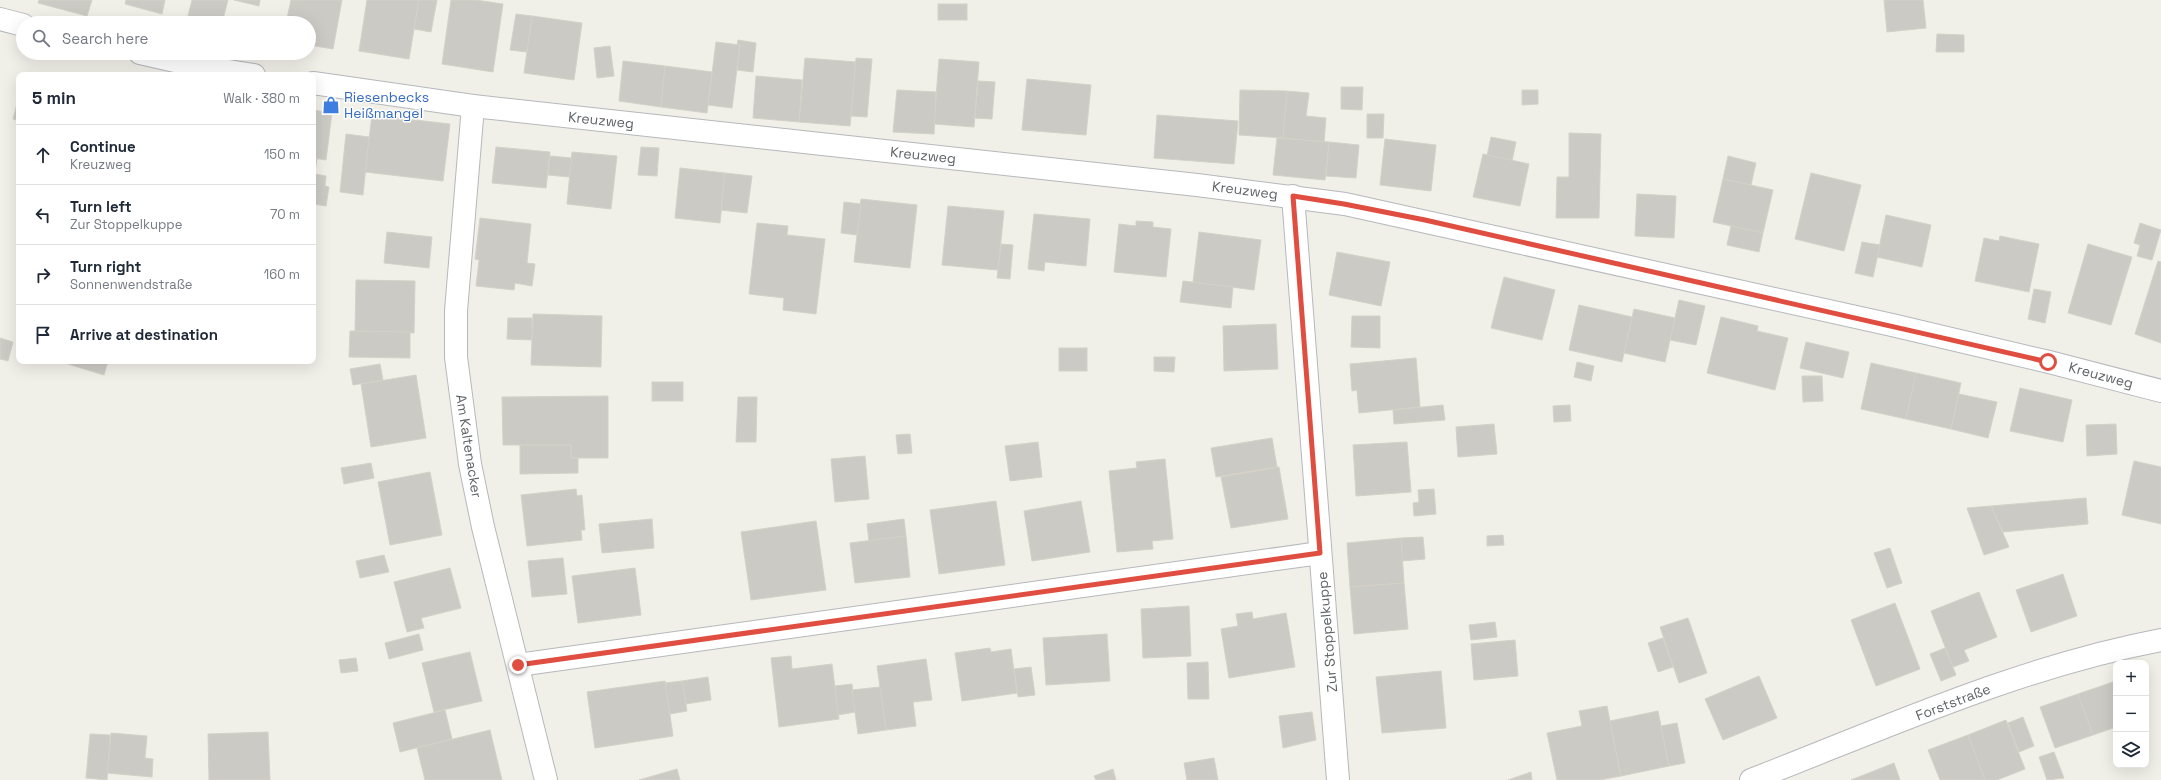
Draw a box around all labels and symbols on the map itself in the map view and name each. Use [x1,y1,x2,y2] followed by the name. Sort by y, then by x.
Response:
[344,88,429,122] place label: Riesenbecks Heißmangel
[321,95,341,115] shop icon: Riesenbecks Heißmangel
[567,108,635,132] street label: Kreuzweg
[889,143,957,167] street label: Kreuzweg
[1211,177,1279,203] street label: Kreuzweg
[2039,353,2057,371] route start
[2067,358,2135,392] street label: Kreuzweg
[452,393,486,499] street label: Am Kaltenacker
[1313,571,1341,693] street label: Zur Stoppelkuppe
[509,656,527,674] route end
[1913,679,1993,725] street label: Forststraße

